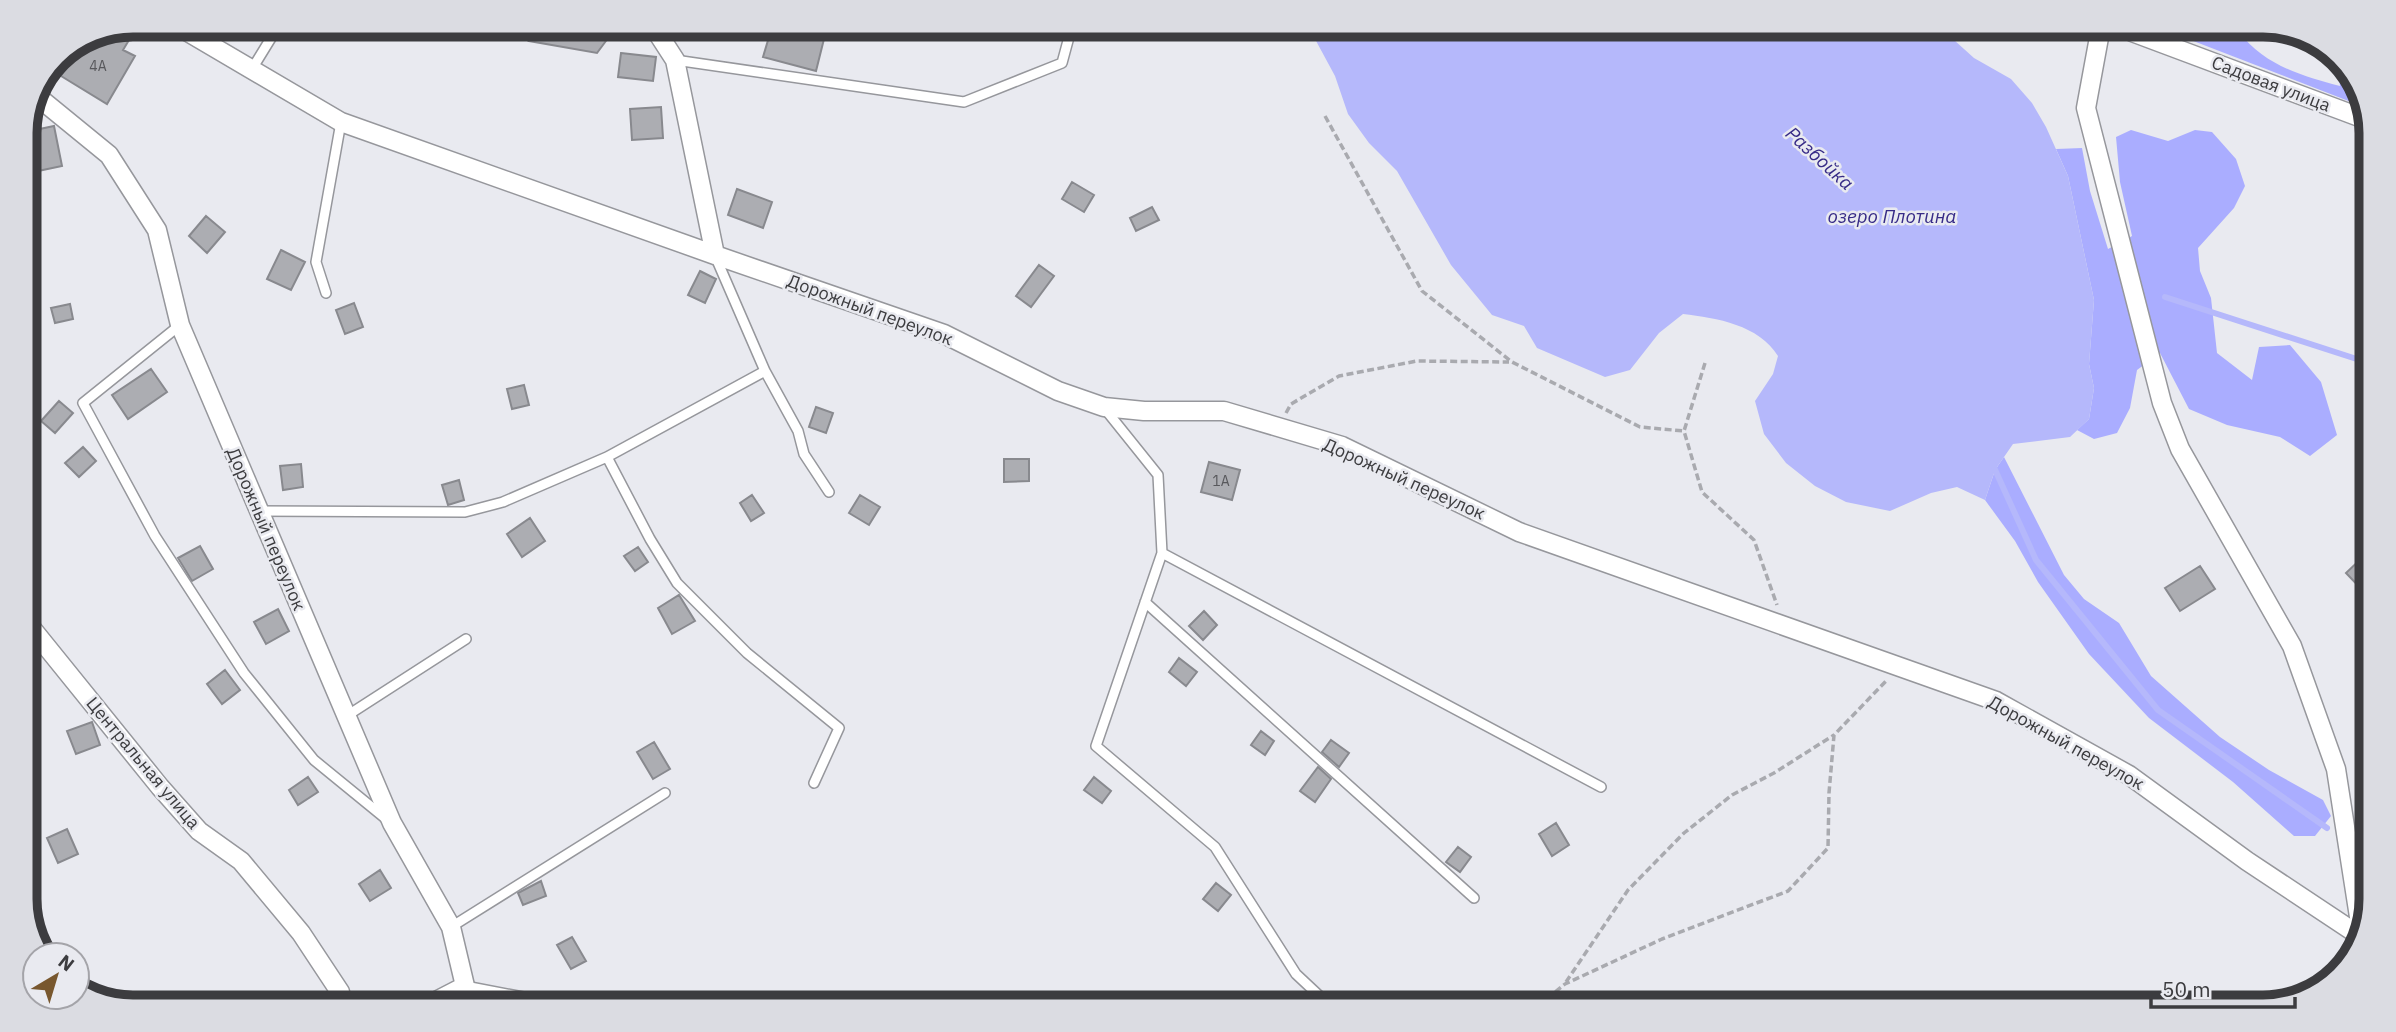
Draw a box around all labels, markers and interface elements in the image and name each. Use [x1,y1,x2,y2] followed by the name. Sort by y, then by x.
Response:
[2209,50,2334,117] street label: Садовая улица
[89,57,107,75] house number: 4А
[1781,121,1859,195] water label: Разбойка
[1828,204,1956,228] water label: озеро Плотина
[784,269,956,350] street label: Дорожный переулок
[1320,432,1489,525] street label: Дорожный переулок
[222,444,311,614] street label: Дорожный переулок
[1212,472,1230,490] house number: 1А
[1984,690,2148,795] street label: Дорожный переулок
[81,692,206,834] street label: Центральная улица
[21,941,91,1011] north arrow
[54,949,79,976] text: N
[2151,965,2294,1009] scale bar
[2162,975,2211,1003] text: 50 m

